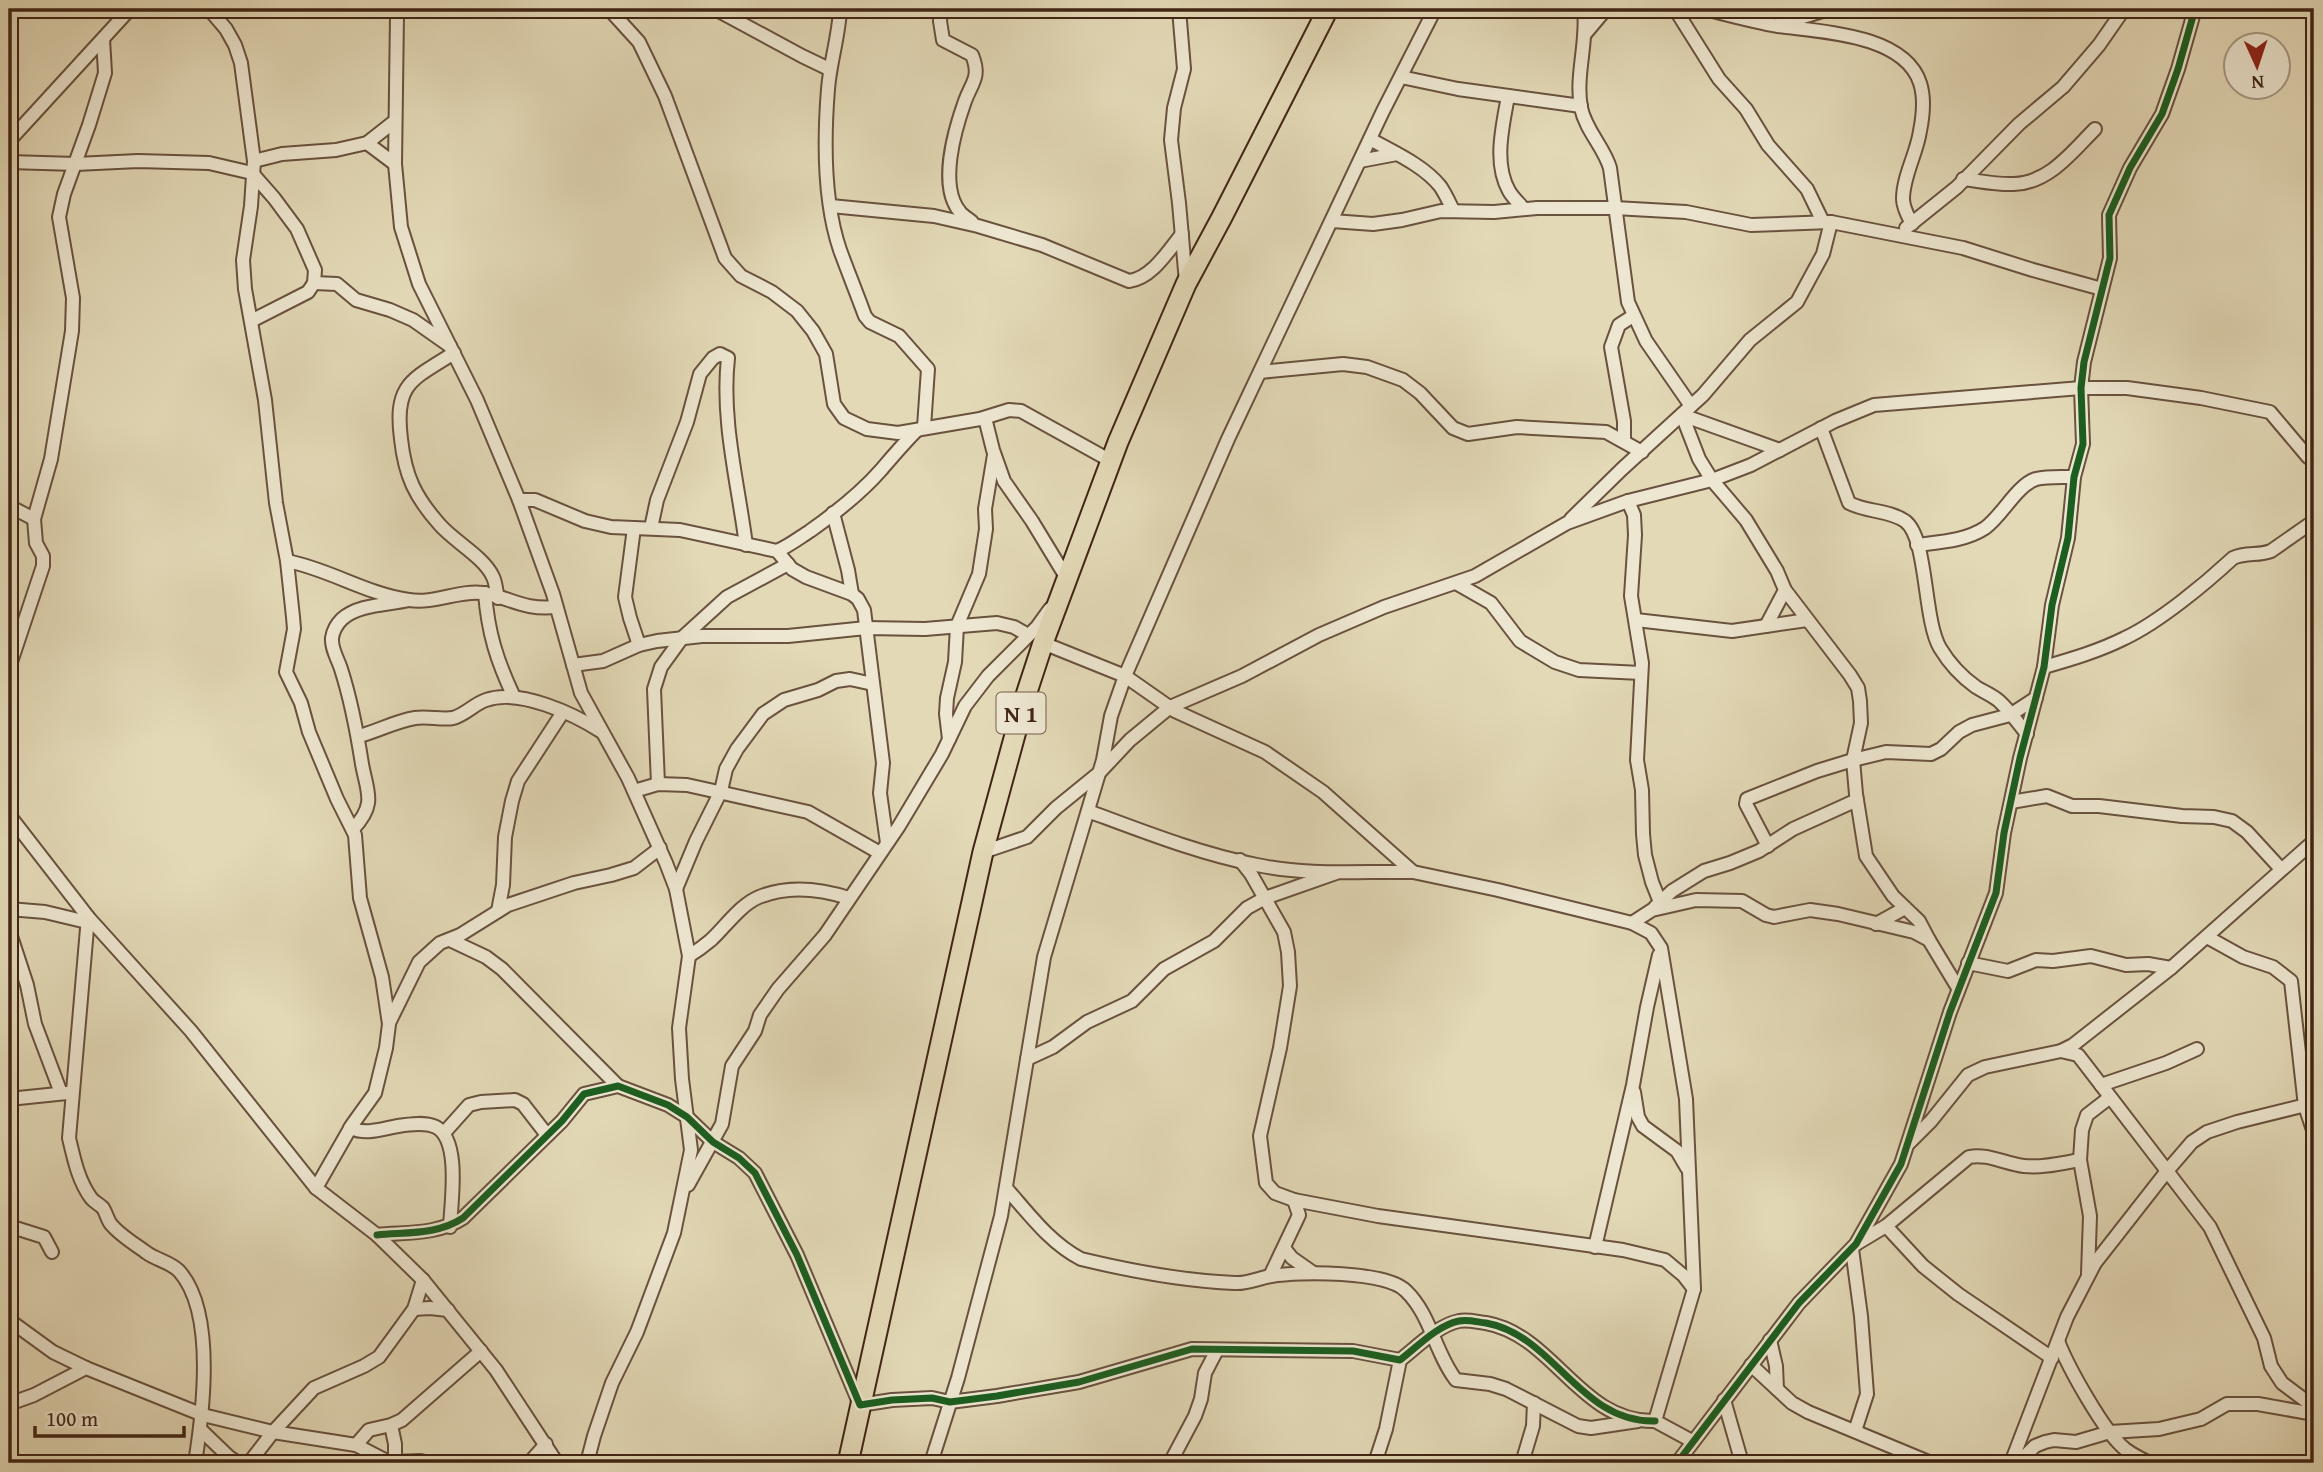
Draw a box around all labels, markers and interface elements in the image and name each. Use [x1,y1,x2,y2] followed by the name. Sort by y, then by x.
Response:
[2222,32,2292,102] north arrow
[2251,69,2265,97] text: N
[996,692,1046,734] road number: N 1
[35,1395,184,1439] scale bar
[46,1403,98,1434] text: 100 m

